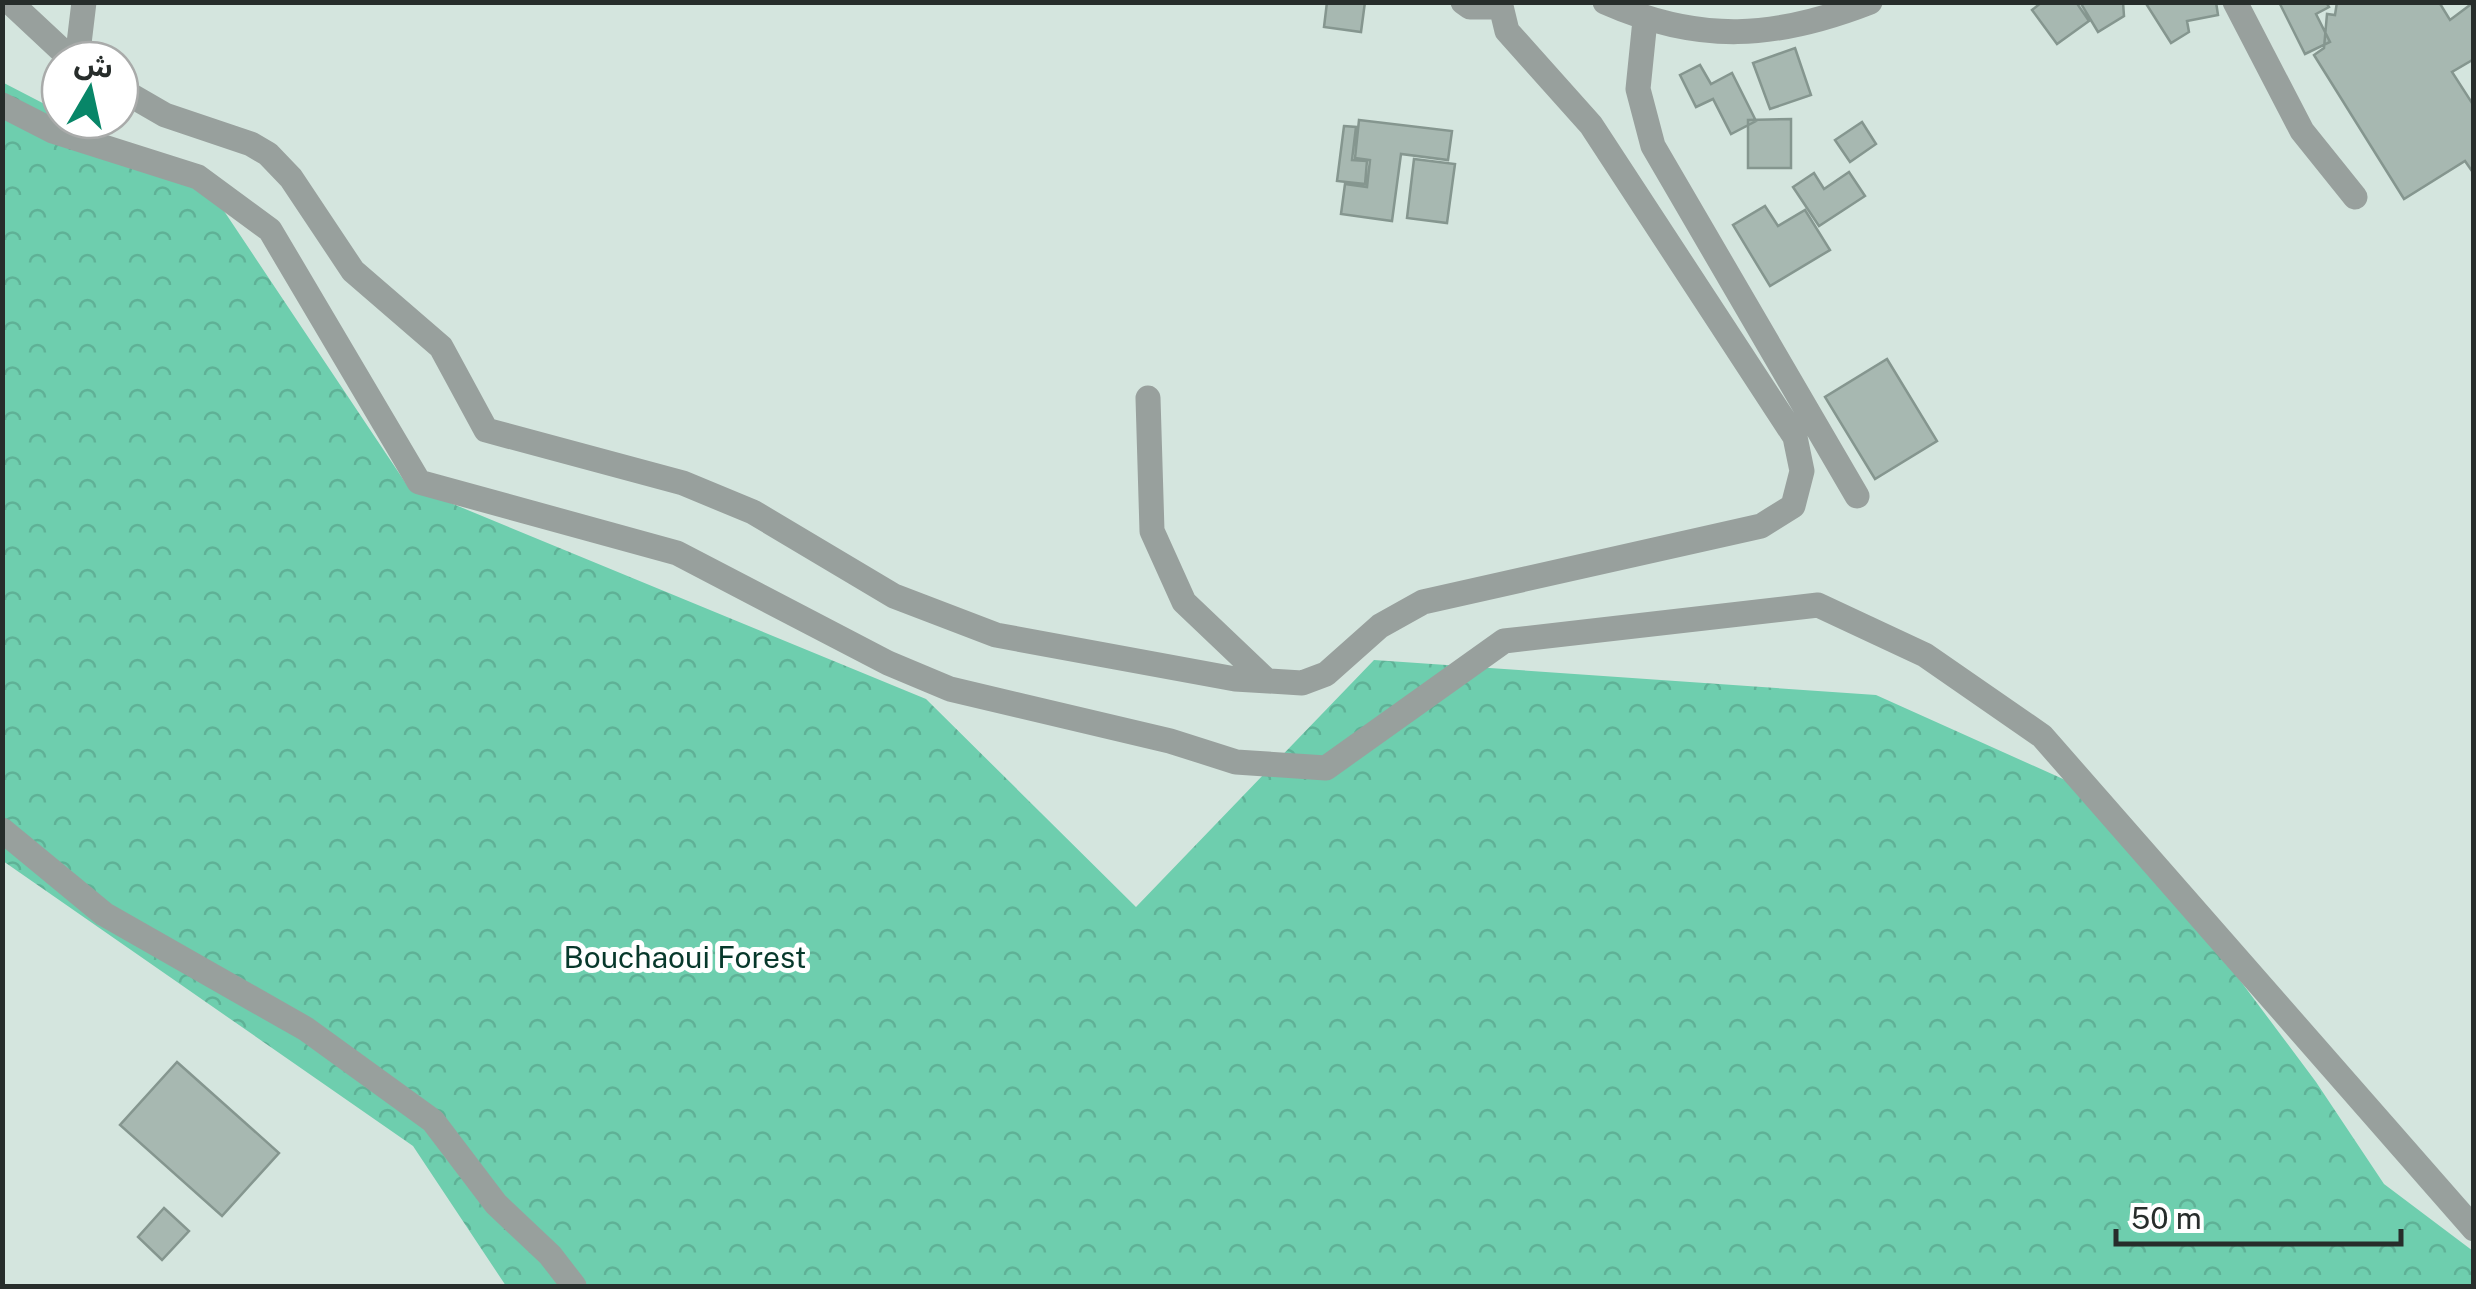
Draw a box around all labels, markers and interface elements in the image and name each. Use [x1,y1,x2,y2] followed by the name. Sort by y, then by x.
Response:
[40,40,140,140] north arrow
[72,46,116,84] text: ش
[564,939,806,975] park label: Bouchaoui Forest
[2116,1184,2401,1246] scale bar
[2131,1200,2202,1236] text: 50 m

